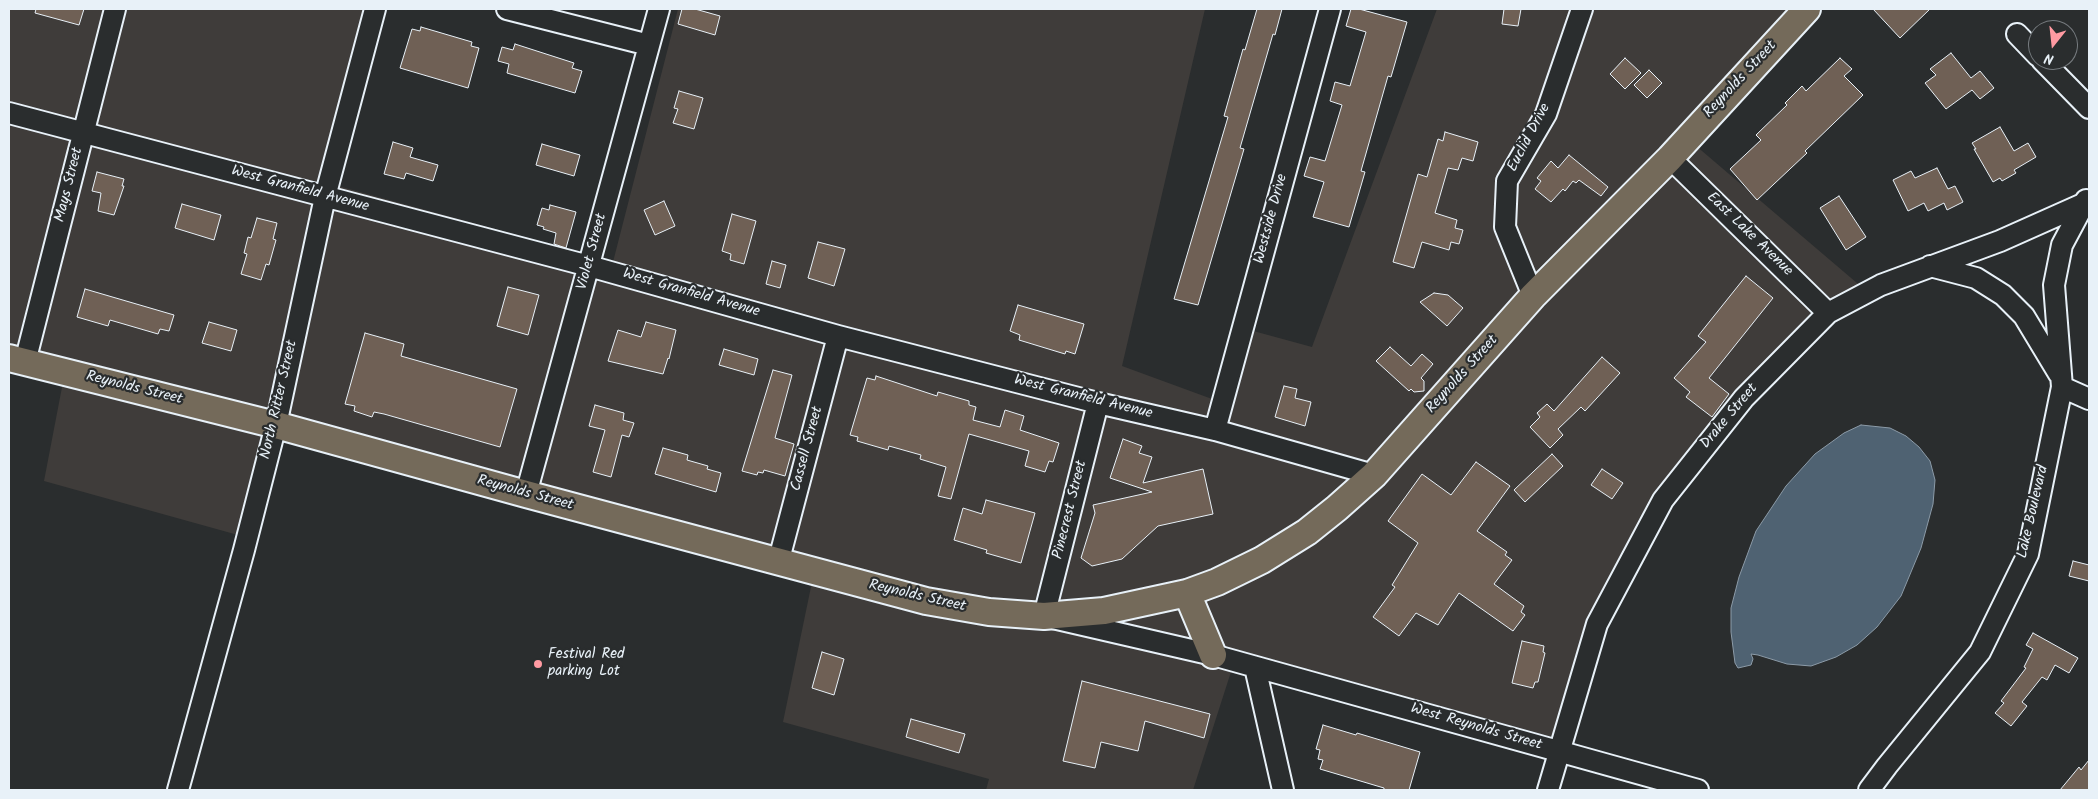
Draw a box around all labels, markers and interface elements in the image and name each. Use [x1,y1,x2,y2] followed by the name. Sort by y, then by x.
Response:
[2028,20,2078,70] north arrow
[1701,38,1781,122] street label: Reynolds Street
[2042,47,2056,70] text: N
[1505,101,1555,175] street label: Euclid Drive
[52,146,88,224] street label: Mays Street
[229,163,371,217] street label: West Granfield Avenue
[1251,172,1293,266] street label: Westside Drive
[1702,189,1796,281] street label: East Lake Avenue
[574,212,612,292] street label: Violet Street
[620,266,762,322] street label: West Granfield Avenue
[1423,332,1503,418] street label: Reynolds Street
[258,339,302,461] street label: North Ritter Street
[84,368,184,410] street label: Reynolds Street
[1012,372,1154,424] street label: West Granfield Avenue
[1698,381,1762,453] street label: Drake Street
[788,405,828,493] street label: Cassell Street
[1050,459,1092,561] street label: Pinecrest Street
[2015,464,2053,560] street label: Lake Boulevard
[475,473,575,515] street label: Reynolds Street
[867,577,967,617] street label: Reynolds Street
[548,646,624,681] place label: Festival Red parking Lot
[532,658,544,670] marker: Festival Red parking Lot
[1408,701,1544,755] street label: West Reynolds Street

